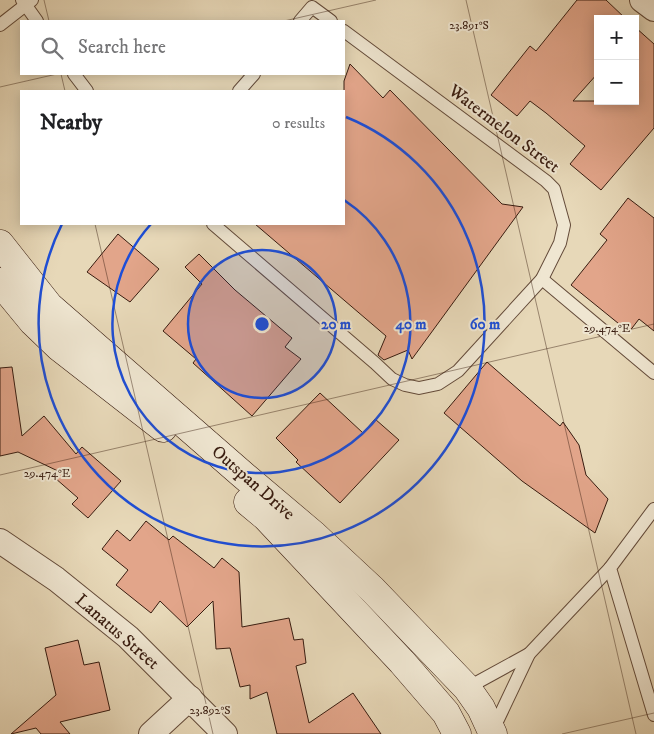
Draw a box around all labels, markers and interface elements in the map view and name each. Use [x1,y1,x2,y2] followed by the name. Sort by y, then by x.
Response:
[594,15,639,105] map controls
[594,15,639,60] button: +
[449,18,489,33] text: 23.891°S
[20,20,345,75] search box
[38,34,66,62] icon: search
[78,36,166,59] text: Search here
[594,60,639,105] button: −
[443,79,564,178] street label: Watermelon Street
[40,110,102,136] text: Nearby
[272,113,325,133] text: 0 results
[253,315,271,333] centre of rings
[321,315,352,334] text: 20 m
[394,315,427,334] text: 40 m
[470,315,501,334] text: 60 m
[584,321,631,336] text: 29.474°E
[207,441,299,525] street label: Outspan Drive
[24,466,71,481] text: 29.474°E
[70,589,164,675] street label: Lanatus Street
[189,703,231,718] text: 23.892°S

